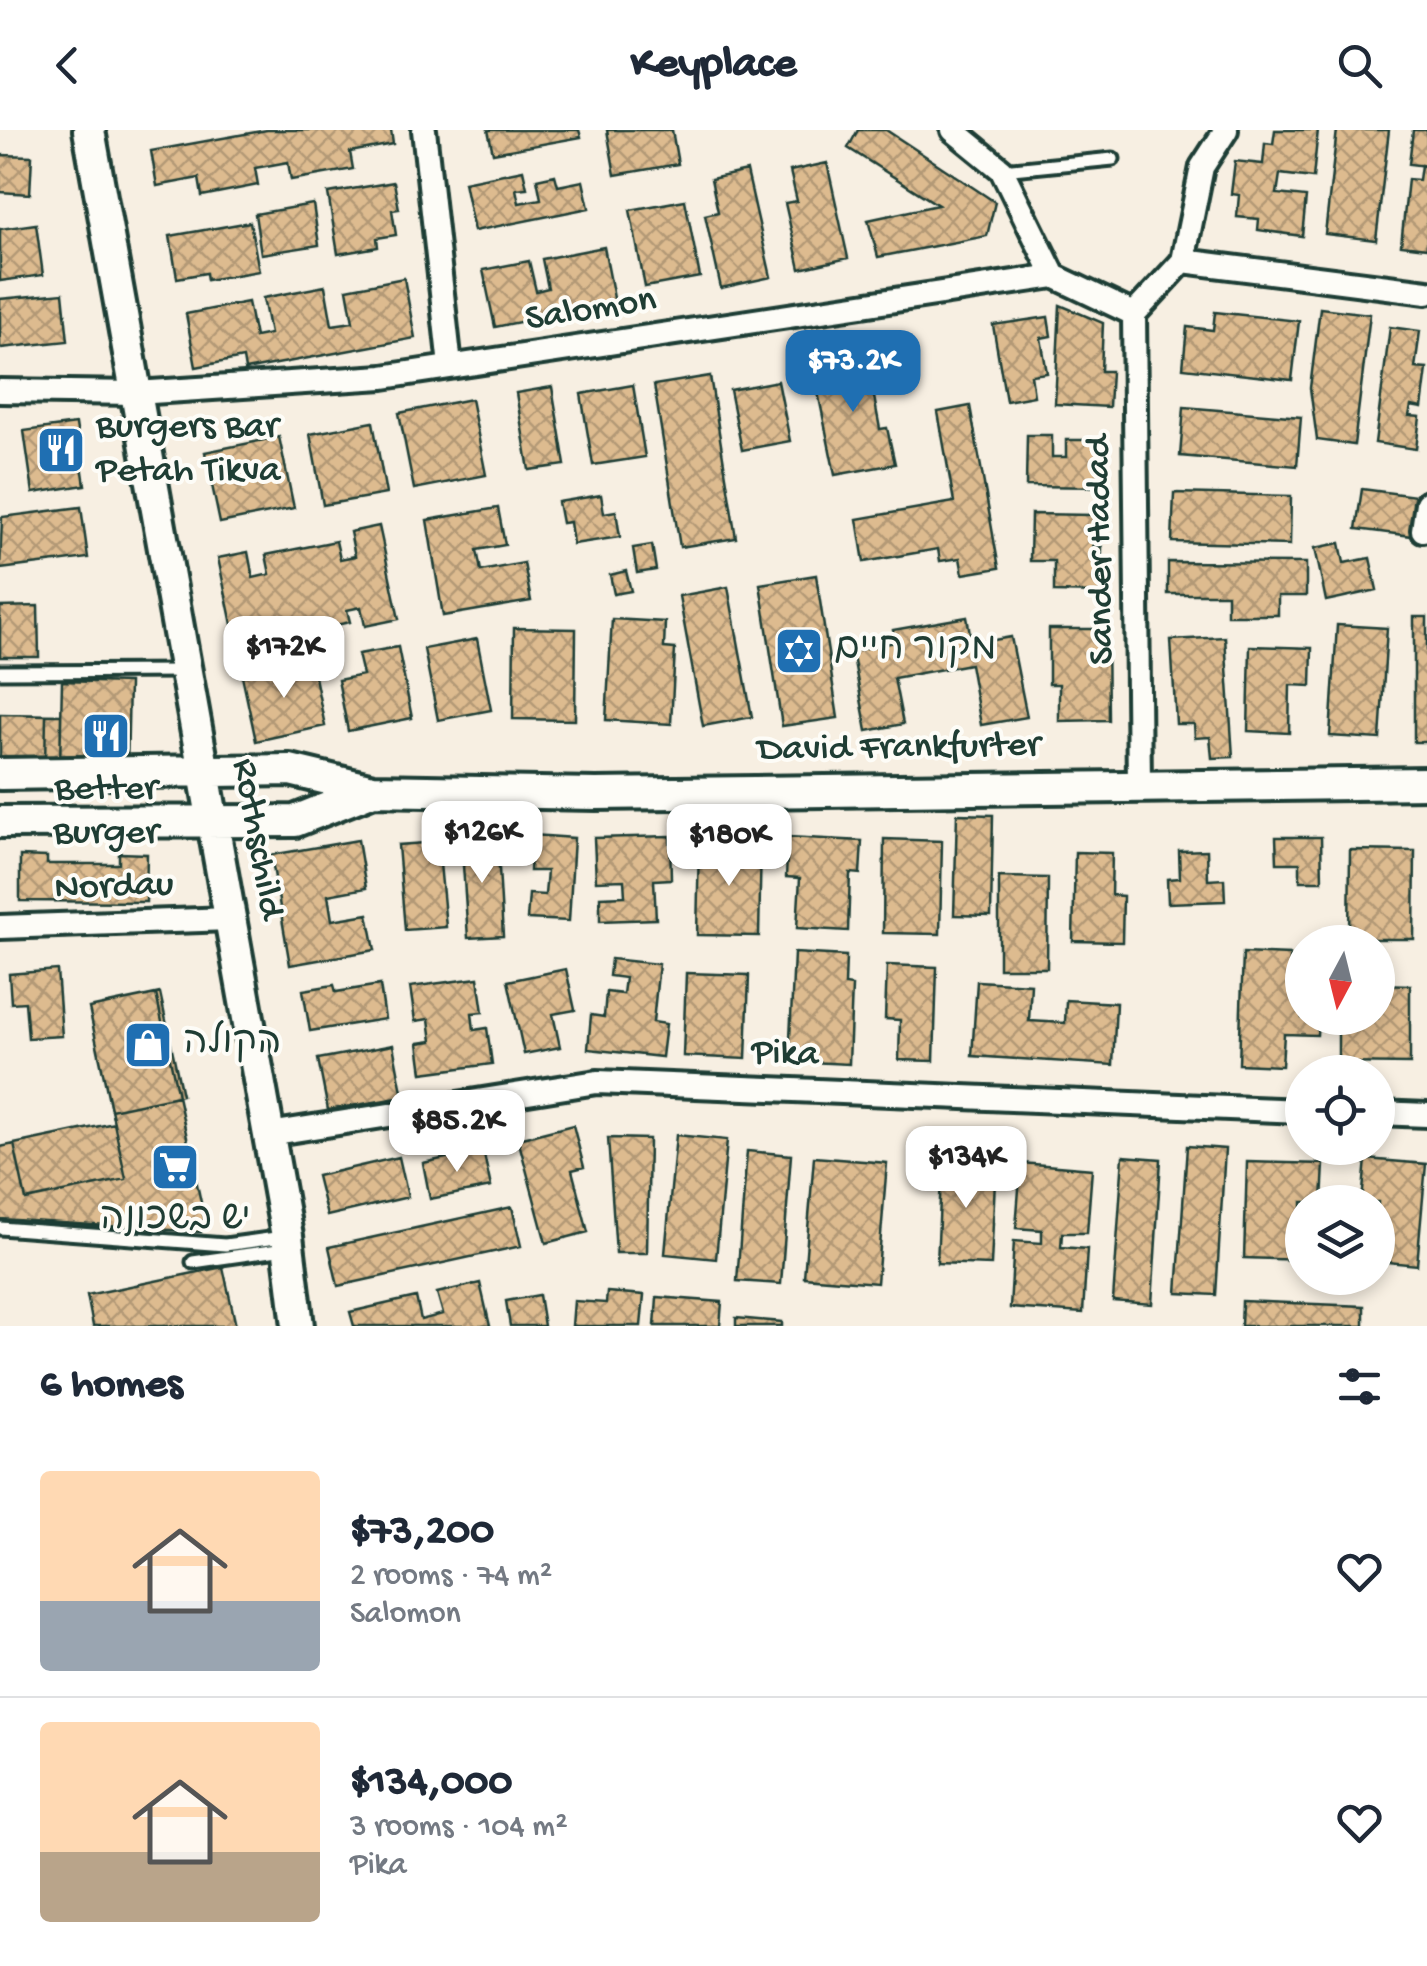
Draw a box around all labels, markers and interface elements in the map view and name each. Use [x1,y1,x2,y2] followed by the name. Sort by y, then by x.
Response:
[40,38,95,93] icon: back
[1332,38,1387,93] icon: search
[631,39,796,92] text: Keyplace
[523,279,659,343] street label: Salomon
[772,330,934,415] pin: $73.2K
[808,343,898,381] text: $73.2K
[95,406,282,494] place label: Burgers Bar Petah Tikva
[35,424,87,476] restaurant icon: Burgers Bar Petah Tikva
[1078,432,1126,665] street label: Sander Hadad
[214,616,354,701] pin: $172K
[773,625,825,677] synagogue icon: מקור חיים
[245,629,323,667] text: $172K
[834,629,997,673] place label: מקור חיים
[80,710,132,762] restaurant icon: Better Burger
[754,724,1044,774] street label: David Frankfurter
[220,756,292,925] street label: Rothschild
[52,768,162,856] place label: Better Burger
[412,801,552,886] pin: $126K
[659,804,799,889] pin: $180K
[444,814,520,852] text: $126K
[689,817,769,855] text: $180K
[54,864,174,912] street label: Nordau
[1285,925,1395,1035] north arrow
[1285,925,1395,1295] map controls
[122,1019,174,1071] shop icon: הקולה
[183,1020,282,1067] place label: הקולה
[750,1032,821,1078] street label: Pika
[1285,1055,1395,1165] button: locate
[376,1090,538,1175] pin: $85.2K
[411,1103,503,1141] text: $85.2K
[896,1126,1036,1211] pin: $134K
[928,1139,1004,1177] text: $134K
[149,1141,201,1193] supermarket icon: יש בשכונה
[1285,1185,1395,1295] button: layers
[100,1199,250,1243] place label: יש בשכונה
[1332,1359,1387,1414] icon: filters
[40,1362,183,1411] text: 6 homes
[350,1509,494,1558] text: $73,200
[120,1511,240,1631] icon: home
[1332,1544,1387,1599] icon: heart
[350,1558,552,1596] text: 2 rooms · 74 m²
[350,1596,461,1634] text: Salomon
[350,1760,512,1809] text: $134,000
[120,1762,240,1882] icon: home
[1332,1795,1387,1850] icon: heart
[350,1809,568,1847] text: 3 rooms · 104 m²
[350,1847,407,1885] text: Pika

